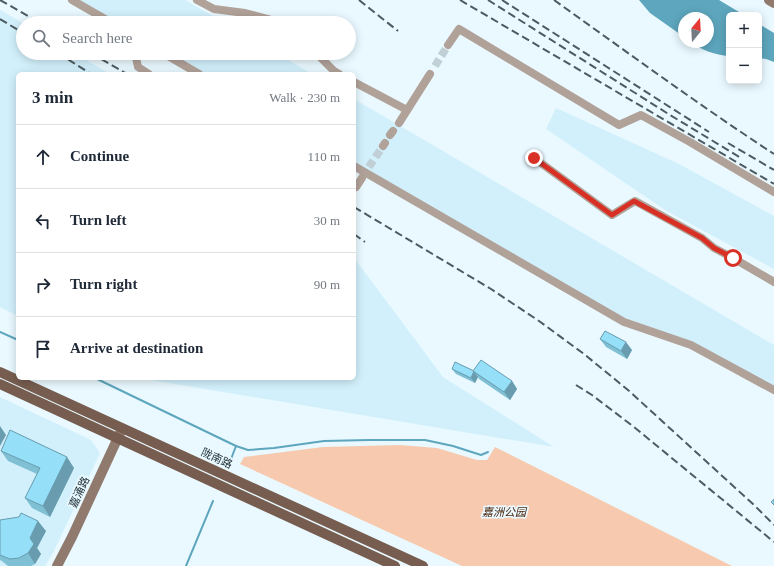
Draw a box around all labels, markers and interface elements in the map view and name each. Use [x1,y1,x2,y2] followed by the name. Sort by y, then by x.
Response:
[678,12,714,48] north arrow
[726,12,762,84] map controls
[726,12,762,48] button: +
[16,16,356,60] search box
[30,27,52,49] icon: search
[62,30,132,46] text: Search here
[726,48,762,84] button: −
[32,88,73,107] text: 3 min
[269,90,340,105] text: Walk · 230 m
[32,146,54,168] icon: ahead
[70,148,129,164] text: Continue
[308,149,340,164] text: 110 m
[525,149,543,167] route end
[32,210,54,232] icon: left
[70,212,127,228] text: Turn left
[314,213,340,228] text: 30 m
[724,249,742,267] route start
[32,274,54,296] icon: right
[70,276,137,292] text: Turn right
[314,277,340,292] text: 90 m
[32,338,54,360] icon: arrive
[70,340,203,356] text: Arrive at destination
[200,446,234,470] street label: 陇南路
[67,475,91,509] street label: 嘉涌路
[482,506,528,518] park label: 嘉洲公园

